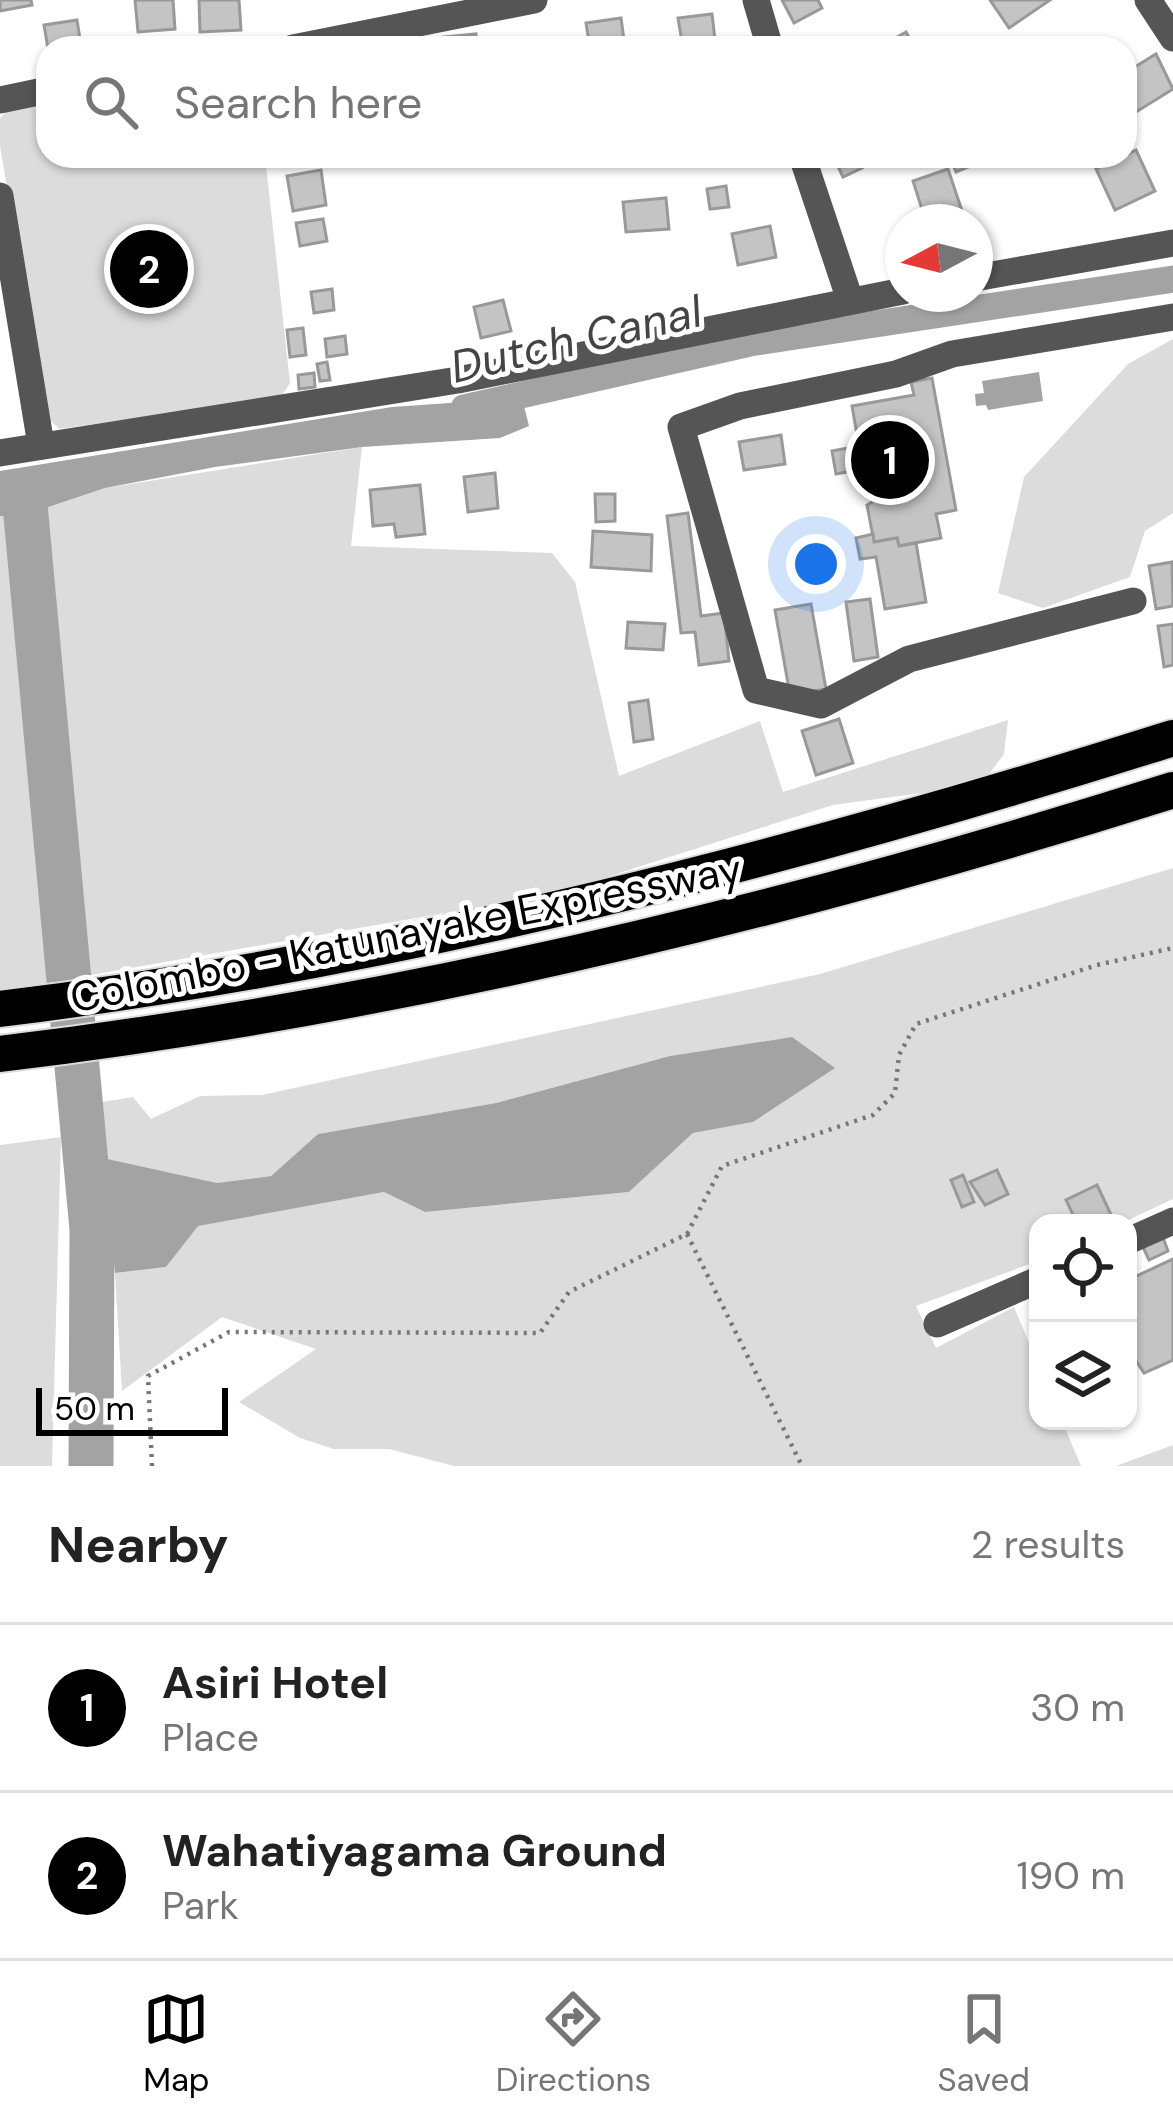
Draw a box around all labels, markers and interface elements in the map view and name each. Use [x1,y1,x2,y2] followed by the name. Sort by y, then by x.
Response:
[36,36,1137,168] search box
[78,69,144,135] icon: search
[174,73,422,132] text: Search here
[885,204,993,312] north arrow
[110,224,188,314] pin: 2
[445,281,708,397] water label: Dutch Canal
[851,415,929,505] pin: 1
[786,534,846,594] your location
[66,841,746,1025] street label: Colombo - Katunayake Expressway
[1029,1214,1137,1430] map controls
[1029,1214,1137,1322] button: locate
[1029,1322,1137,1430] button: layers
[36,1382,228,1435] scale bar
[54,1387,135,1430] text: 50 m
[48,1511,229,1578] text: Nearby
[971,1519,1125,1570] text: 2 results
[162,1653,388,1712] text: Asiri Hotel
[80,1682,94,1733] text: 1
[1030,1682,1125,1733] text: 30 m
[162,1712,259,1763] text: Place
[162,1821,667,1880] text: Wahatiyagama Ground
[76,1850,98,1901] text: 2
[1017,1850,1125,1901] text: 190 m
[162,1880,239,1931] text: Park
[143,1986,210,2101] tab: Map
[496,1986,651,2101] tab: Directions
[937,1986,1030,2101] tab: Saved

